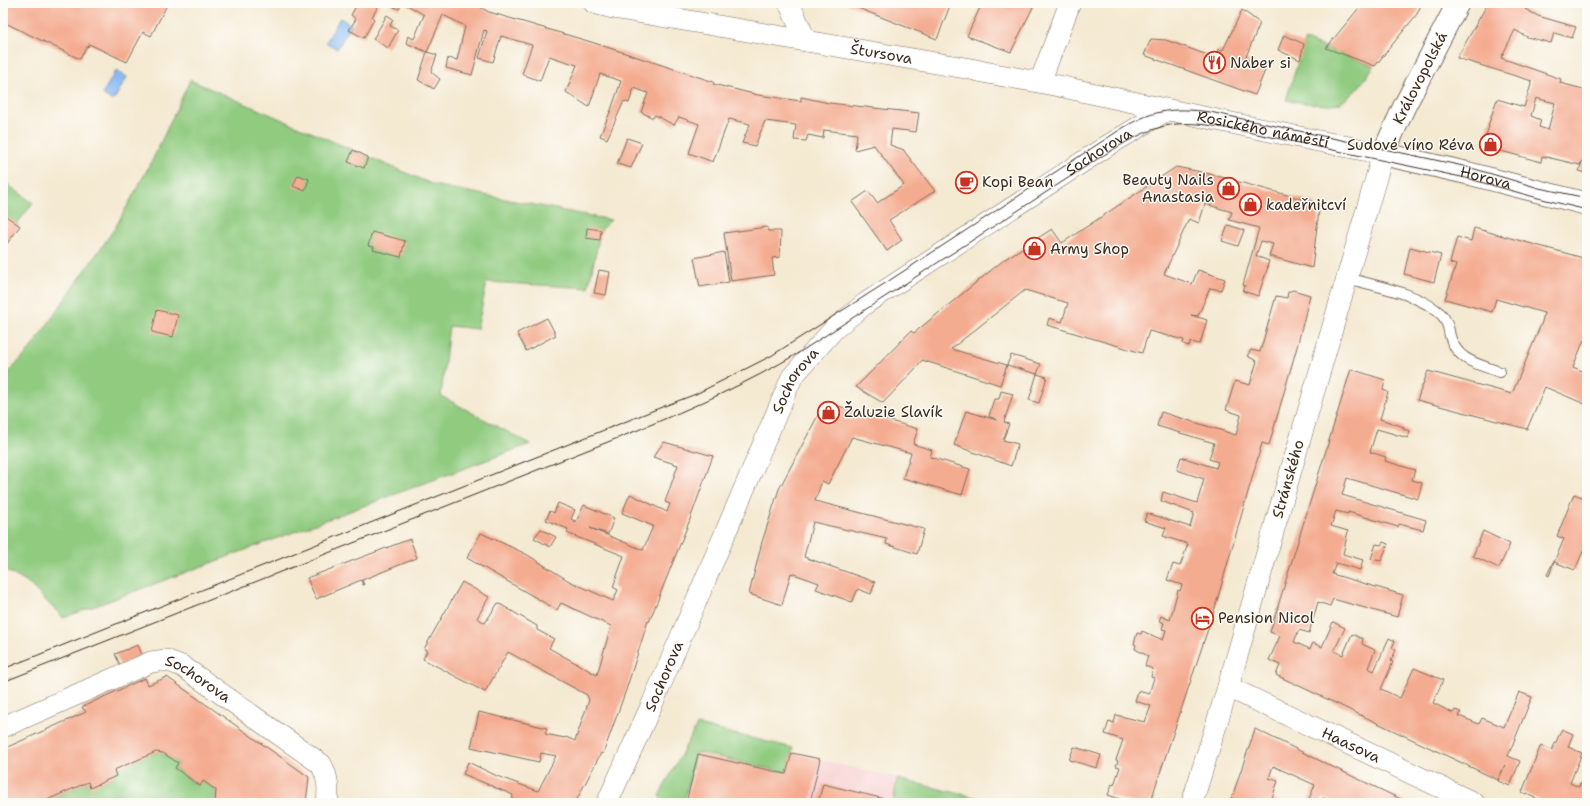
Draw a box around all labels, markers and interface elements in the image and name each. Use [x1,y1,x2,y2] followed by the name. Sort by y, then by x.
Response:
[1388,28,1452,128] street label: Královopolská
[849,38,915,69] street label: Štursova
[1202,50,1228,76] restaurant icon: Naber si
[1230,53,1291,73] place label: Naber si
[1195,106,1331,153] street label: Rosického náměstí
[1062,123,1136,180] street label: Sochorova
[1477,132,1503,158] shop icon: Sudové víno Réva
[1347,135,1475,155] place label: Sudové víno Réva
[1458,162,1514,194] street label: Horova
[954,169,980,195] cafe icon: Kopi Bean
[1123,170,1215,207] place label: Beauty Nails Anastasia
[982,172,1053,192] place label: Kopi Bean
[1216,176,1242,202] shop icon: Beauty Nails Anastasia
[1237,192,1263,218] shop icon: kadeřnitcví
[1266,195,1347,215] place label: kadeřnitcví
[1021,236,1047,262] shop icon: Army Shop
[1050,239,1129,259] place label: Army Shop
[768,343,824,417] street label: Sochorova
[816,399,842,425] shop icon: Žaluzie Slavík
[844,401,943,422] place label: Žaluzie Slavík
[1267,437,1309,521] street label: Stránského
[1189,605,1215,631] hotel icon: Pension Nicol
[1218,608,1315,628] place label: Pension Nicol
[640,637,688,715] street label: Sochorova
[162,651,235,708] street label: Sochorova
[1318,723,1384,768] street label: Haasova

